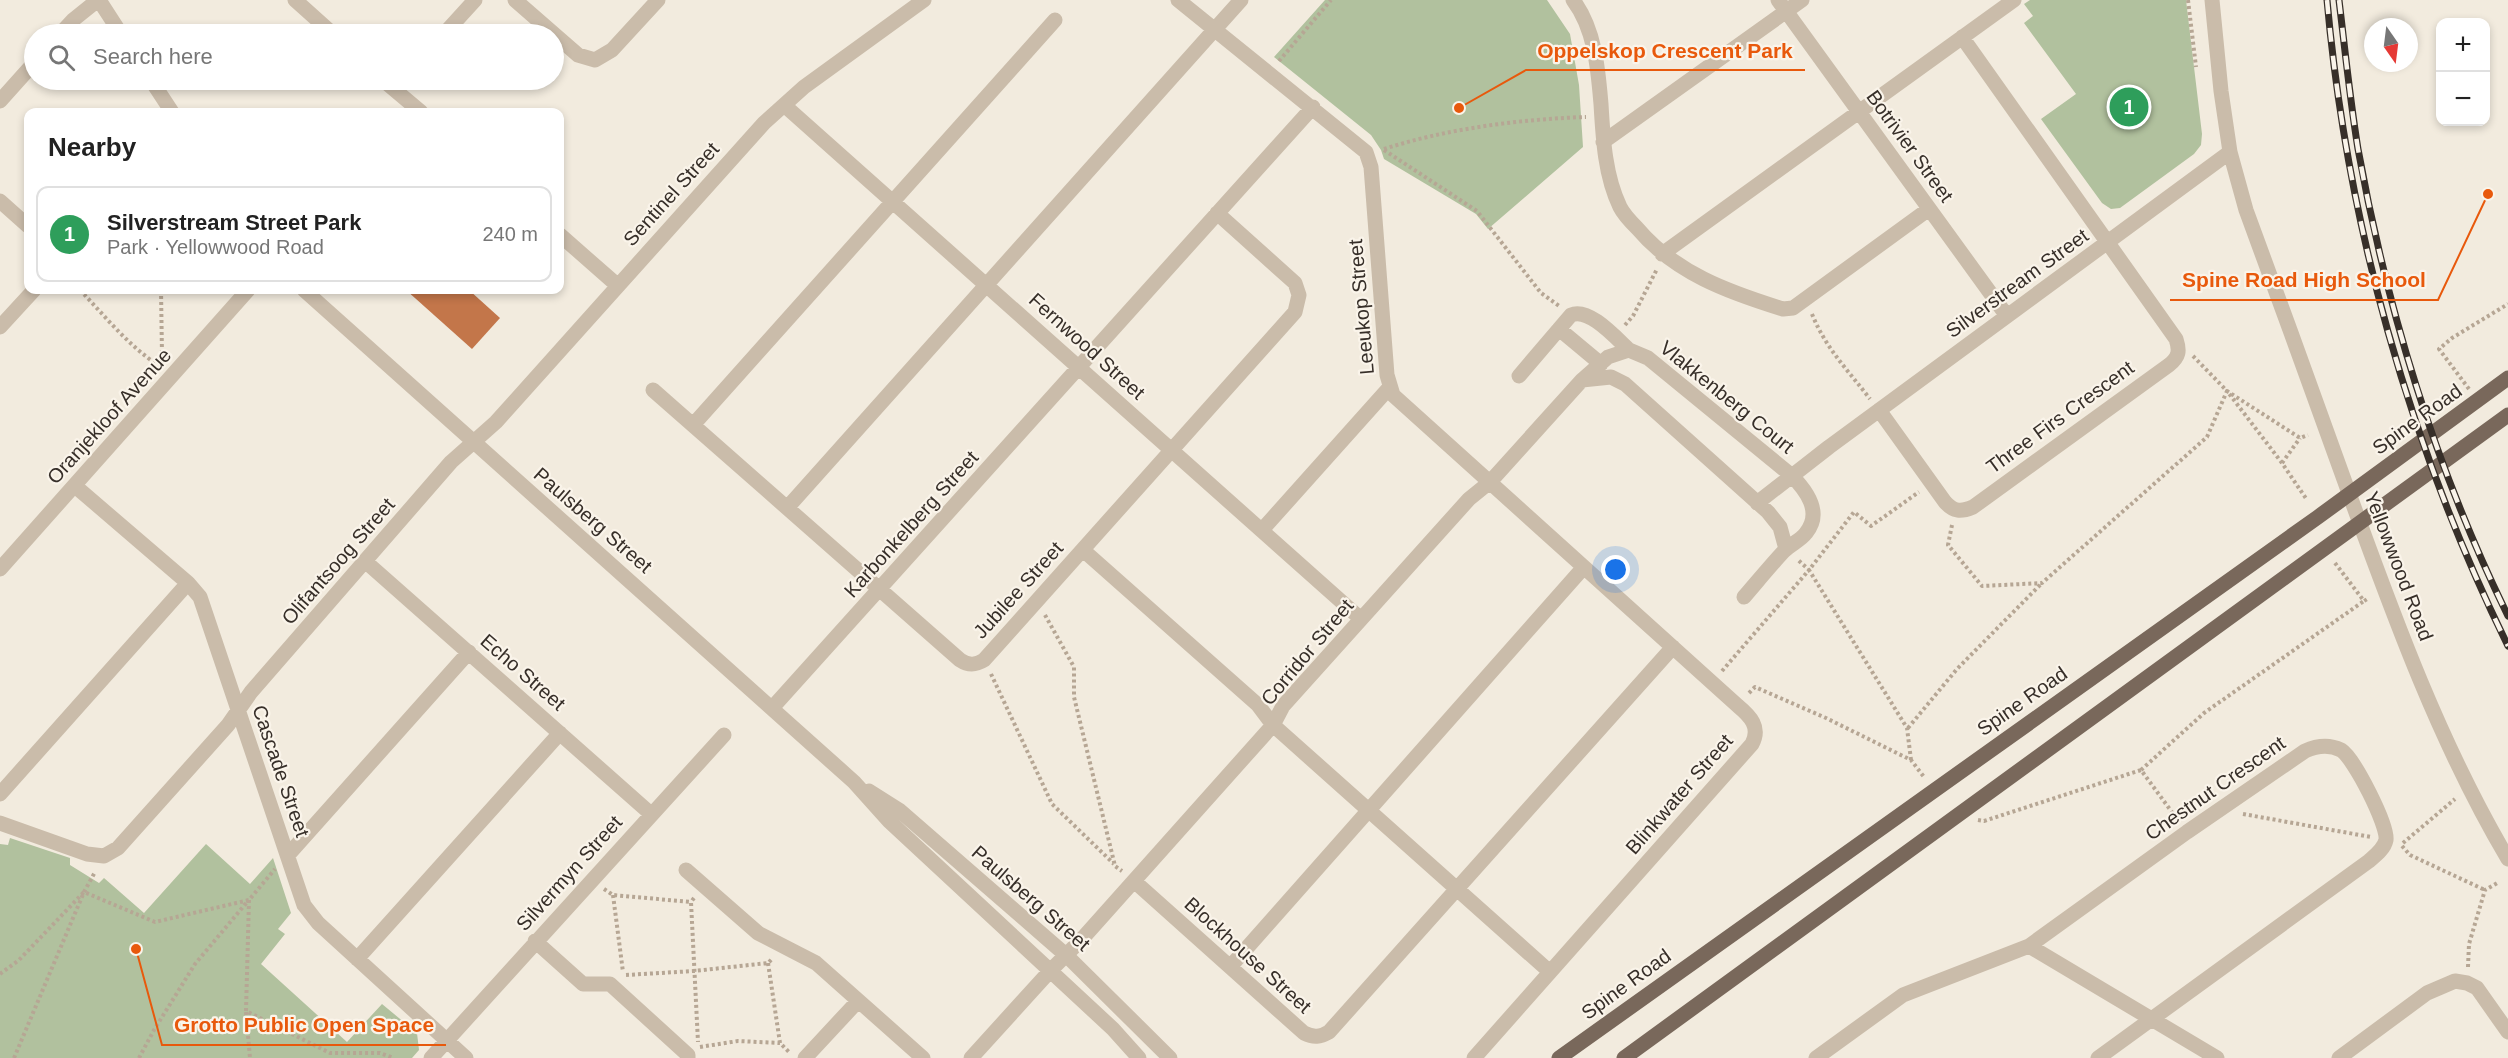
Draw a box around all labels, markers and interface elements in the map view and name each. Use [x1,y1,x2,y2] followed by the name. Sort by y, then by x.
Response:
[2364,18,2418,72] north arrow
[2436,18,2490,126] map controls
[2436,18,2490,72] button: +
[24,24,564,90] search box
[1526,31,1805,70] callout: Oppelskop Crescent Park
[1537,39,1793,62] text: Oppelskop Crescent Park
[45,41,78,74] icon: search
[93,44,213,69] text: Search here
[2436,72,2490,126] button: −
[2110,84,2148,130] pin: 1
[1862,86,1958,206] street label: Botrivier Street
[48,132,136,162] text: Nearby
[619,138,723,250] street label: Sentinel Street
[107,210,361,235] text: Silverstream Street Park
[64,223,75,245] text: 1
[482,223,538,245] text: 240 m
[1942,224,2093,342] street label: Silverstream Street
[107,236,324,258] text: Park · Yellowwood Road
[1344,238,1378,376] street label: Leeukop Street
[2170,261,2438,300] callout: Spine Road High School
[2182,268,2426,291] text: Spine Road High School
[1025,288,1150,404] street label: Fernwood Street
[1656,336,1799,458] street label: Vlakkenberg Court
[43,344,175,488] street label: Oranjekloof Avenue
[1982,356,2138,478] street label: Three Firs Crescent
[2368,379,2466,459] street label: Spine Road
[840,446,983,602] street label: Karbonkelberg Street
[530,463,657,577] street label: Paulsberg Street
[2360,488,2438,644] street label: Yellowwood Road
[277,493,399,629] street label: Olifantsoog Street
[969,537,1067,643] street label: Jubilee Street
[1601,555,1630,584] your location
[1256,594,1358,709] street label: Corridor Street
[476,629,570,715] street label: Echo Street
[1973,662,2071,740] street label: Spine Road
[248,702,314,840] street label: Cascade Street
[1621,729,1737,858] street label: Blinkwater Street
[2141,731,2290,845] street label: Chestnut Crescent
[512,811,627,935] street label: Silvermyn Street
[968,841,1095,955] street label: Paulsberg Street
[1180,893,1316,1018] street label: Blockhouse Street
[1577,944,1675,1024] street label: Spine Road
[162,1006,446,1045] callout: Grotto Public Open Space
[174,1013,434,1036] text: Grotto Public Open Space

